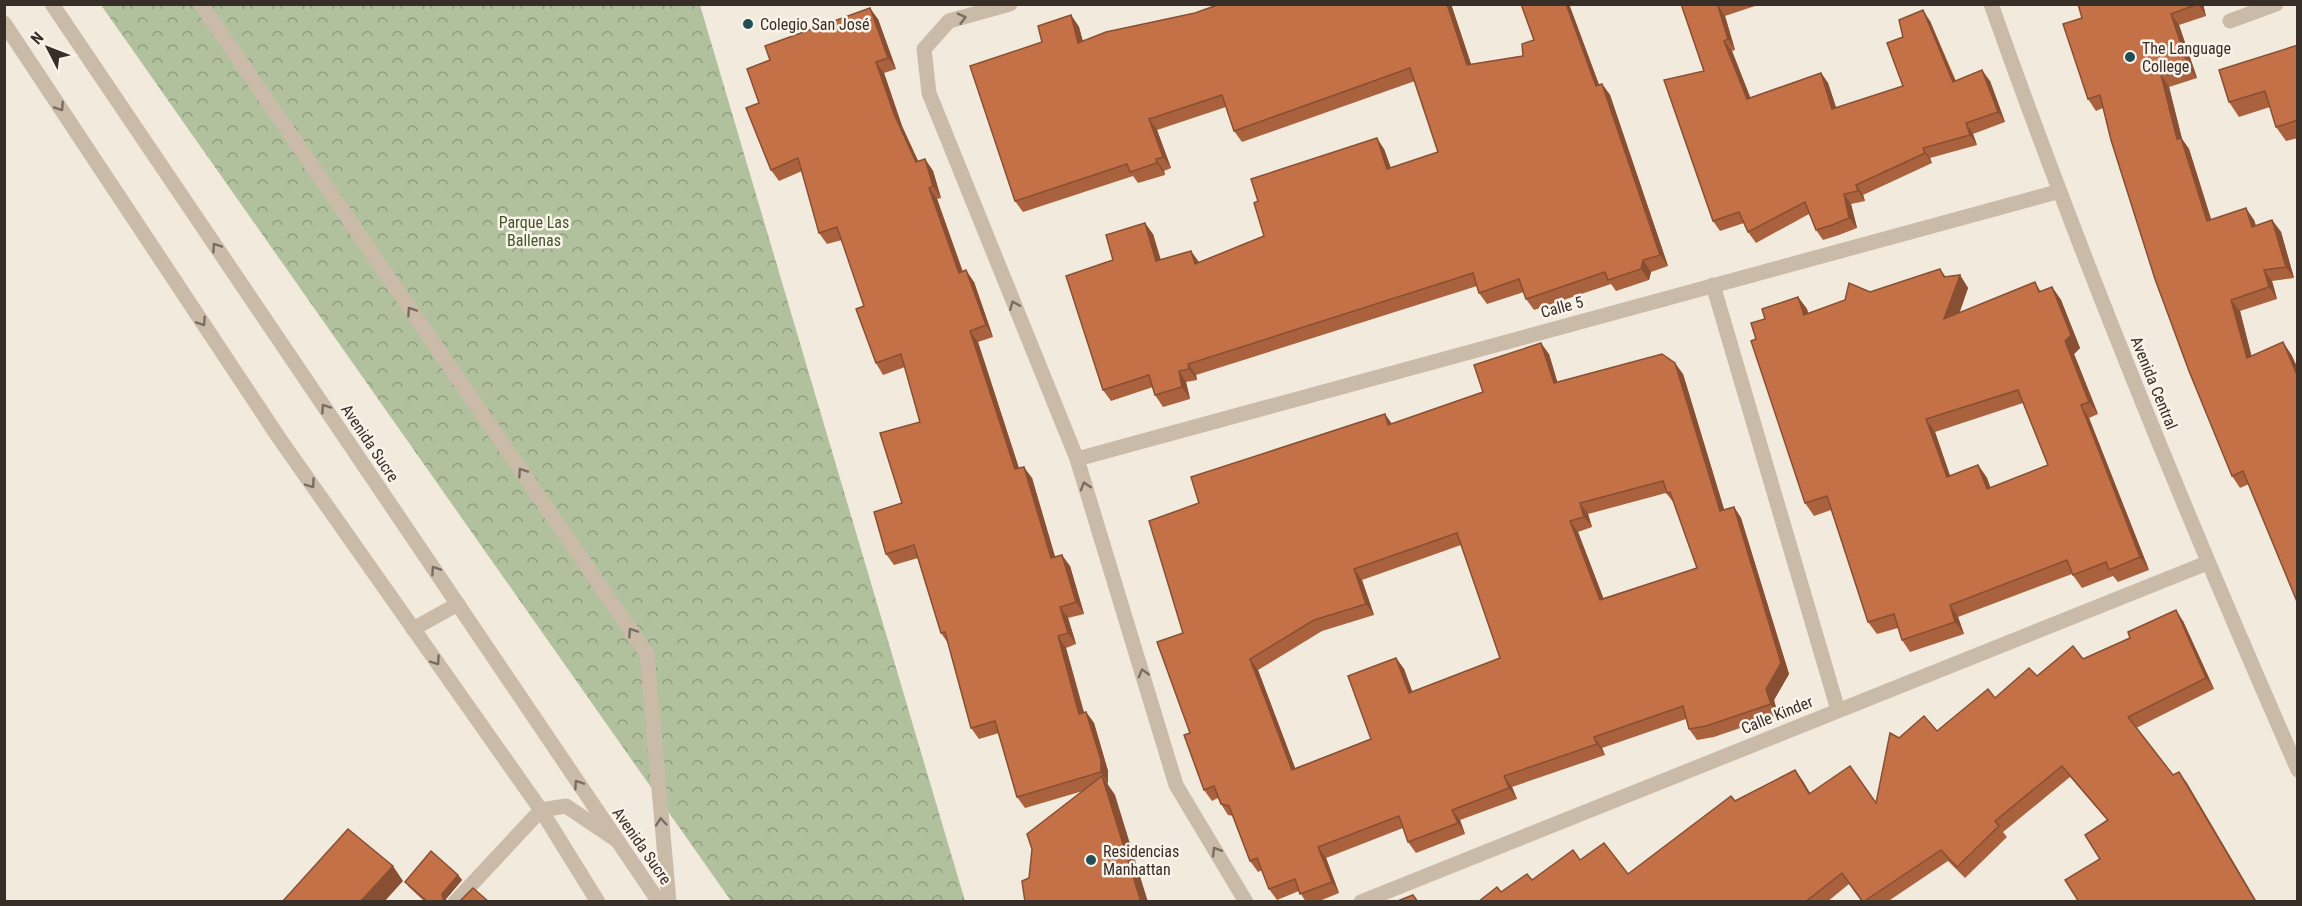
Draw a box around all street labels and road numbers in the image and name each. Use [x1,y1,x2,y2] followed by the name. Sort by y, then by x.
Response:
[1539,292,1585,322] street label: Calle 5
[2127,334,2181,432] street label: Avenida Central
[337,401,403,485] street label: Avenida Sucre
[1738,692,1816,738] street label: Calle Kinder
[609,804,675,888] street label: Avenida Sucre

